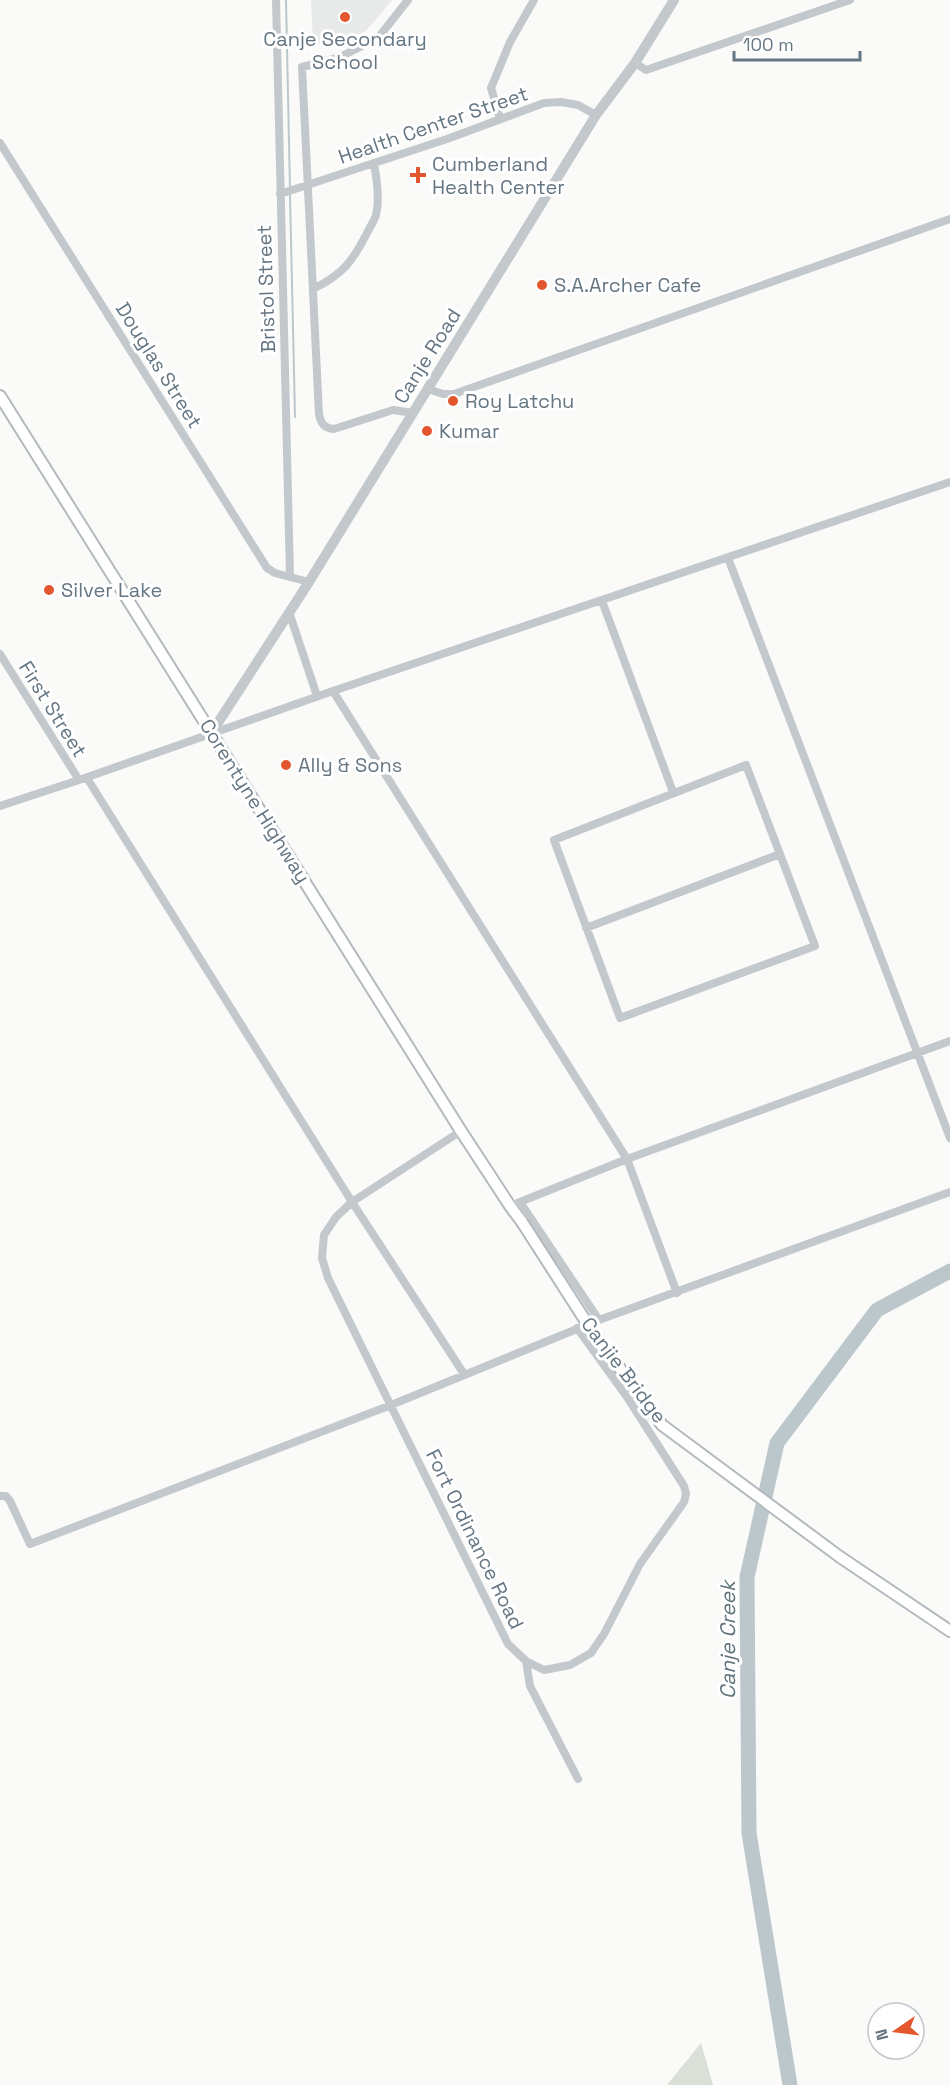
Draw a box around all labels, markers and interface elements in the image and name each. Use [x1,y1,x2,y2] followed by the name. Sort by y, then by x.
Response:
[338,10,352,24] marker: Canje Secondary School
[734,24,860,62] scale bar
[263,26,427,75] place label: Canje Secondary School
[743,33,794,56] text: 100 m
[335,80,531,170] street label: Health Center Street
[432,151,565,200] place label: Cumberland Health Center
[409,166,427,184] marker: Cumberland Health Center
[251,224,281,354] street label: Bristol Street
[554,272,701,298] place label: S.A.Archer Cafe
[535,278,549,292] marker: S.A.Archer Cafe
[110,297,208,433] street label: Douglas Street
[387,303,467,409] street label: Canje Road
[465,388,574,414] place label: Roy Latchu
[446,394,460,408] marker: Roy Latchu
[439,418,499,444] place label: Kumar
[420,424,434,438] marker: Kumar
[61,577,162,603] place label: Silver Lake
[42,583,56,597] marker: Silver Lake
[13,656,93,762] street label: First Street
[194,714,316,888] street label: Corentyne Highway
[298,752,402,778] place label: Ally & Sons
[279,758,293,772] marker: Ally & Sons
[576,1312,672,1428] street label: Canjie Bridge
[420,1445,530,1633] street label: Fort Ordinance Road
[714,1578,741,1699] water label: Canje Creek
[866,2001,926,2061] north arrow
[870,2027,893,2042] text: N

